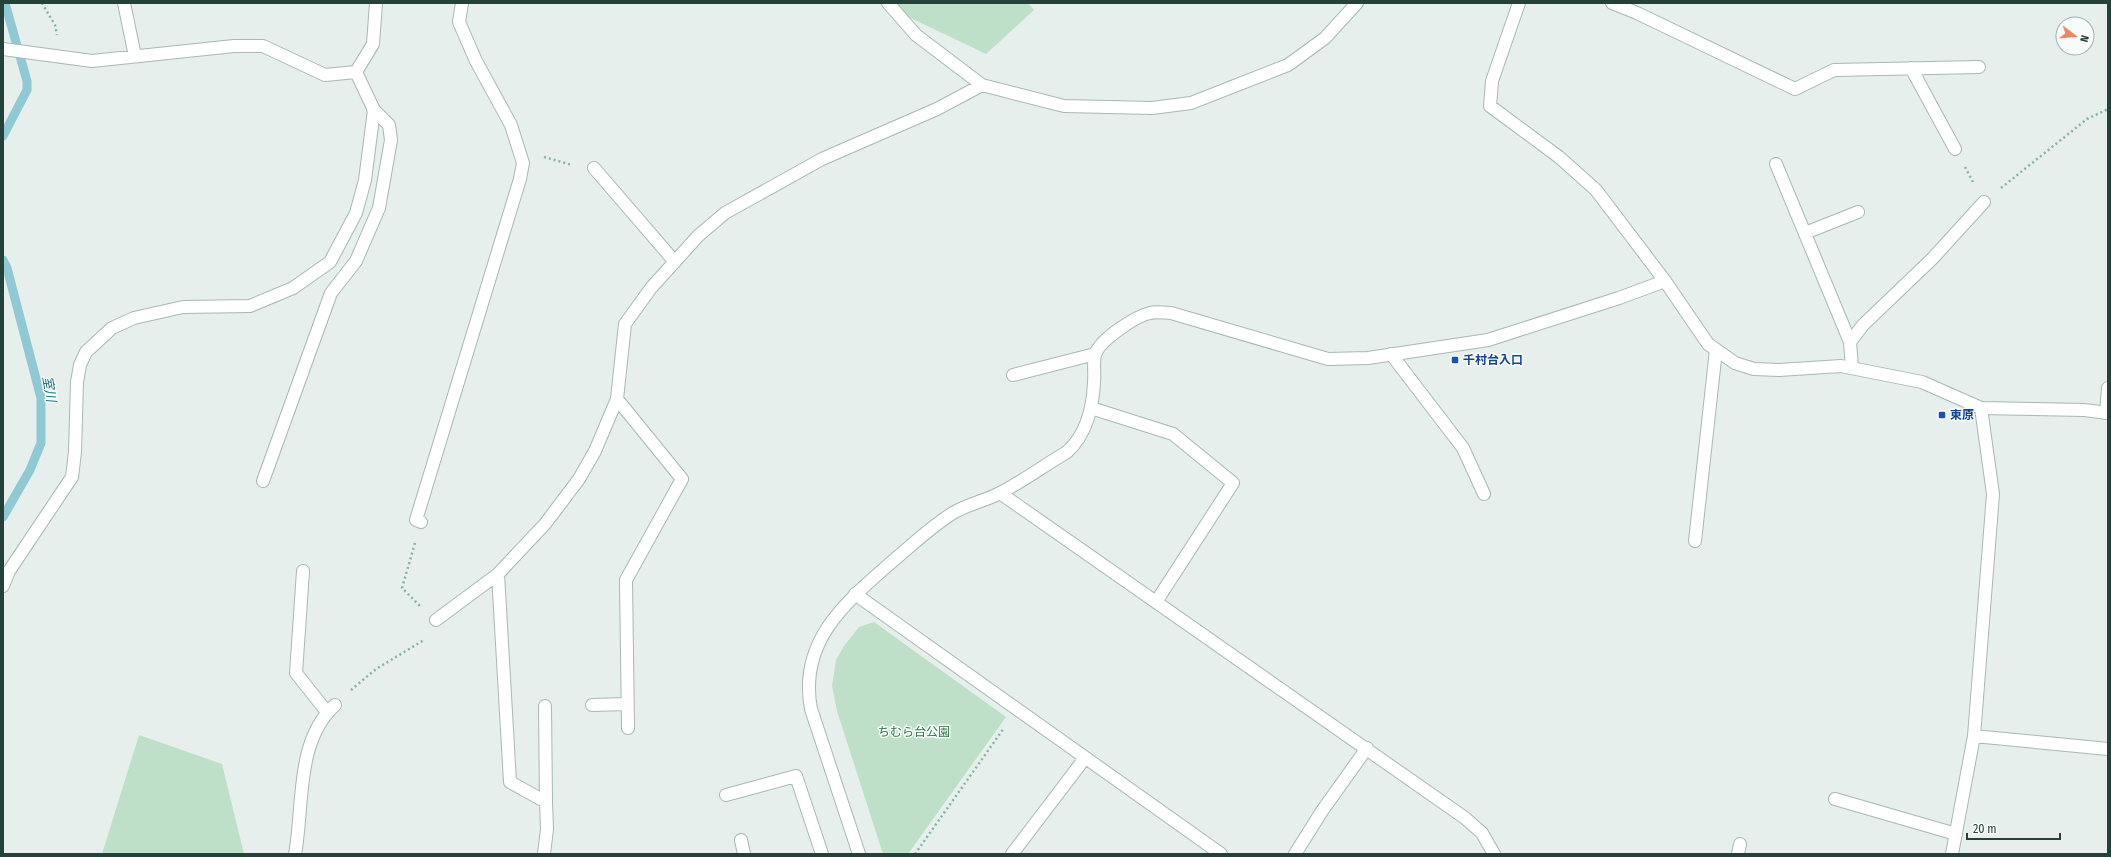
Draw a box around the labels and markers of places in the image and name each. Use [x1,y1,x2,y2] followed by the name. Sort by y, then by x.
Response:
[1463,353,1523,367] place label: 千村台入口
[1450,355,1460,365] marker: 千村台入口
[1950,408,1974,422] place label: 東原
[1937,410,1947,420] marker: 東原

